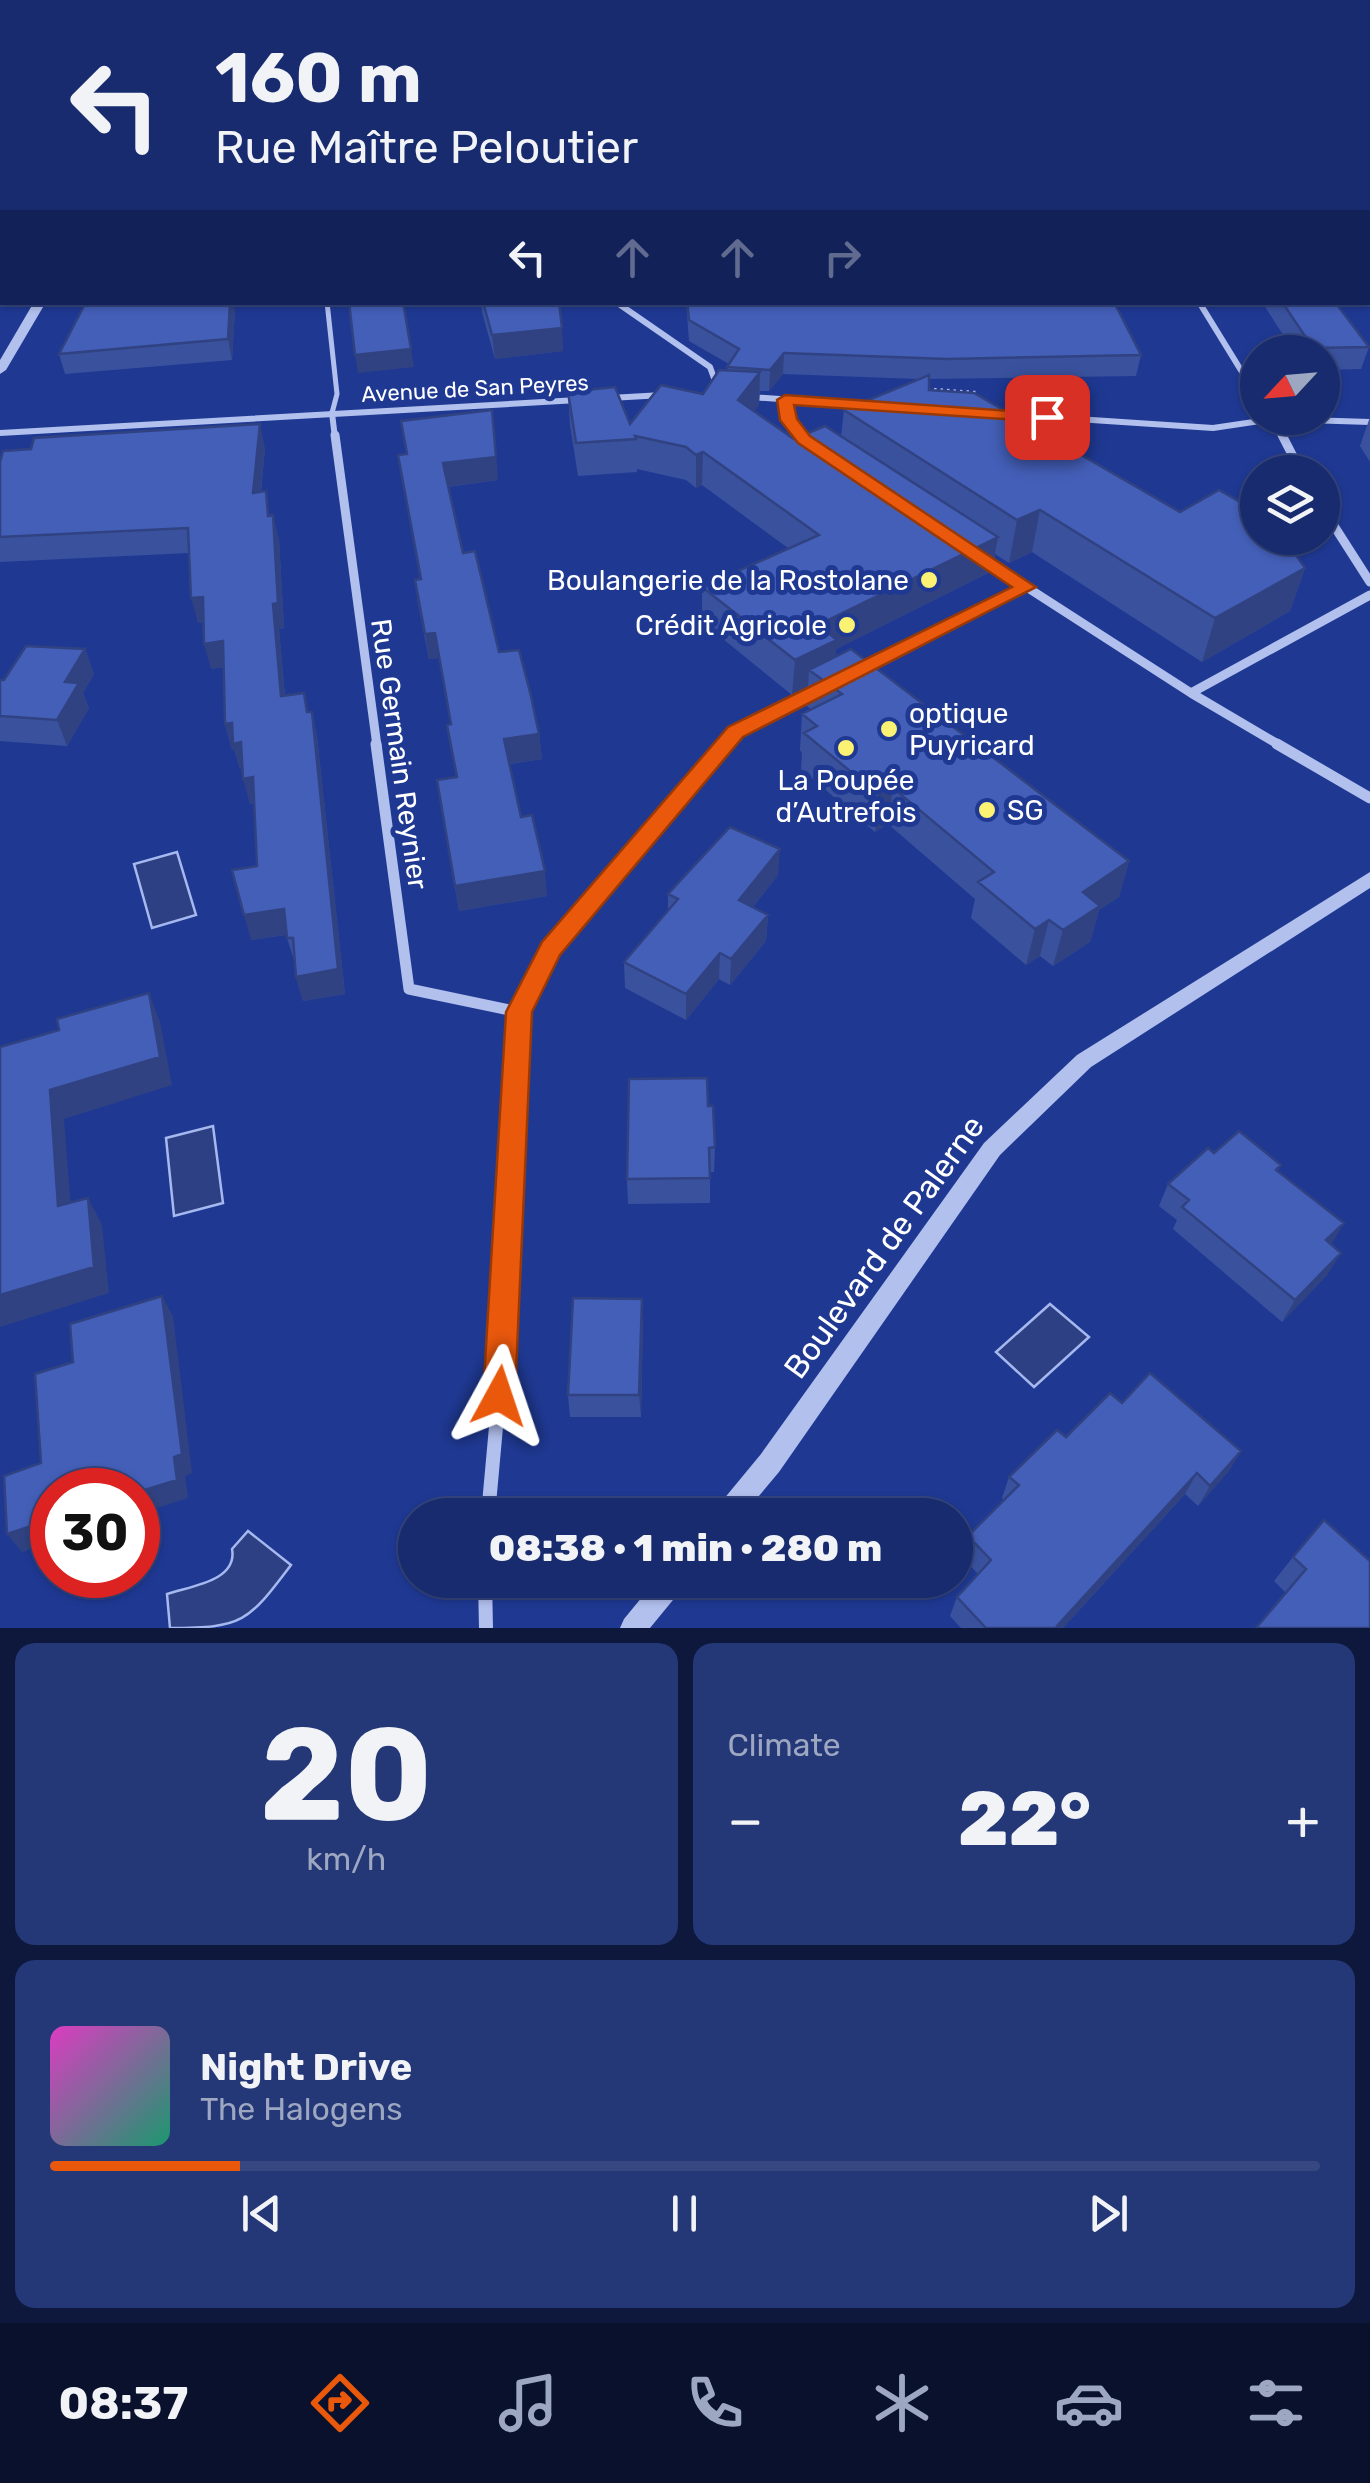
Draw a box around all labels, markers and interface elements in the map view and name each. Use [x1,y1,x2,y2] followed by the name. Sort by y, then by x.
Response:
[215,37,422,120] text: 160 m
[50,40,180,170] icon: left
[215,121,638,174] text: Rue Maître Peloutier
[500,230,555,285] icon: left
[605,230,660,285] icon: ahead
[710,230,765,285] icon: ahead
[815,230,870,285] icon: right
[1240,335,1340,435] north arrow
[1240,335,1340,555] map controls
[361,369,589,408] street label: Avenue de San Peyres
[1005,375,1090,460] pin
[1020,390,1075,445] icon: arrive
[1240,455,1340,555] button: layers
[547,564,909,597] place label: Boulangerie de la Rostolane
[918,569,940,591] marker: Boulangerie de la Rostolane
[635,609,827,642] place label: Crédit Agricole
[836,614,858,636] marker: Crédit Agricole
[364,617,435,892] street label: Rue Germain Reynier
[909,697,1035,762] place label: optique Puyricard
[878,718,900,740] marker: optique Puyricard
[835,737,857,759] marker: La Poupée d’Autrefois
[776,764,916,829] place label: La Poupée d’Autrefois
[1007,794,1043,827] place label: SG
[976,799,998,821] marker: SG
[776,1108,992,1386] street label: Boulevard de Palerne
[447,1344,551,1448] position arrow
[30,1468,160,1598] speed limit sign: 30
[489,1525,882,1571] text: 08:38 · 1 min · 280 m
[260,1697,433,1852] text: 20
[728,1726,841,1764] text: Climate
[958,1775,1091,1864] text: 22°
[728,1788,763,1853] text: −
[1286,1788,1320,1853] text: +
[306,1840,386,1878] text: km/h
[200,2044,412,2090] text: Night Drive
[200,2090,403,2128] text: The Halogens
[234,2186,289,2241] icon: previous
[657,2186,712,2241] icon: pause
[1081,2186,1136,2241] icon: next
[305,2368,375,2438] icon: directions
[493,2368,563,2438] icon: music
[680,2368,750,2438] icon: phone
[867,2368,937,2438] icon: climate
[1054,2368,1124,2438] icon: car
[1241,2368,1311,2438] icon: filters
[59,2377,188,2430] text: 08:37

